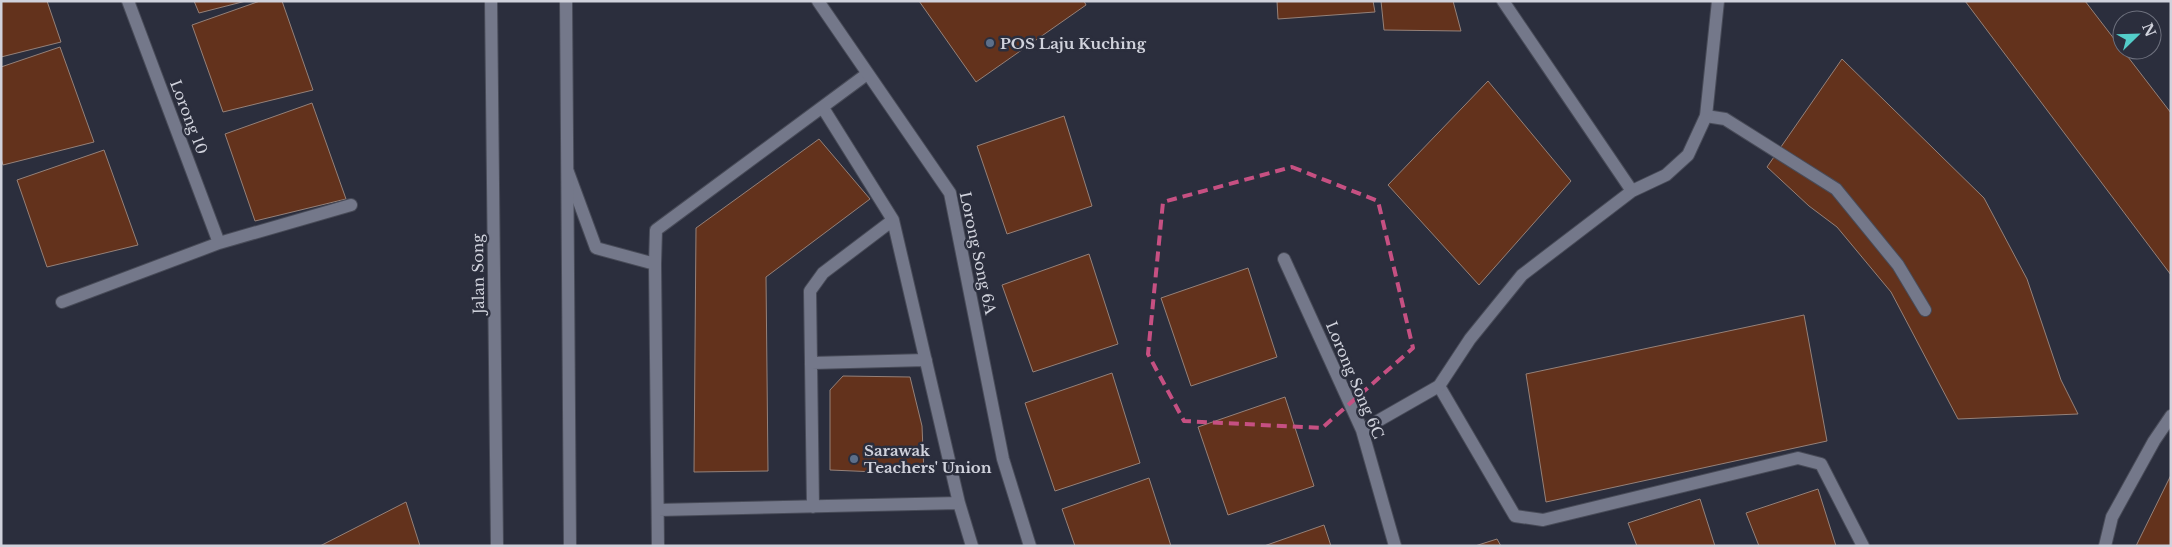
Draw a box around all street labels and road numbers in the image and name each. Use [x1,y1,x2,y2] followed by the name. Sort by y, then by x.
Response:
[166,77,212,157] street label: Lorong 10
[956,190,1000,317] street label: Lorong Song 6A
[468,233,488,316] street label: Jalan Song
[1322,318,1388,442] street label: Lorong Song 6C

